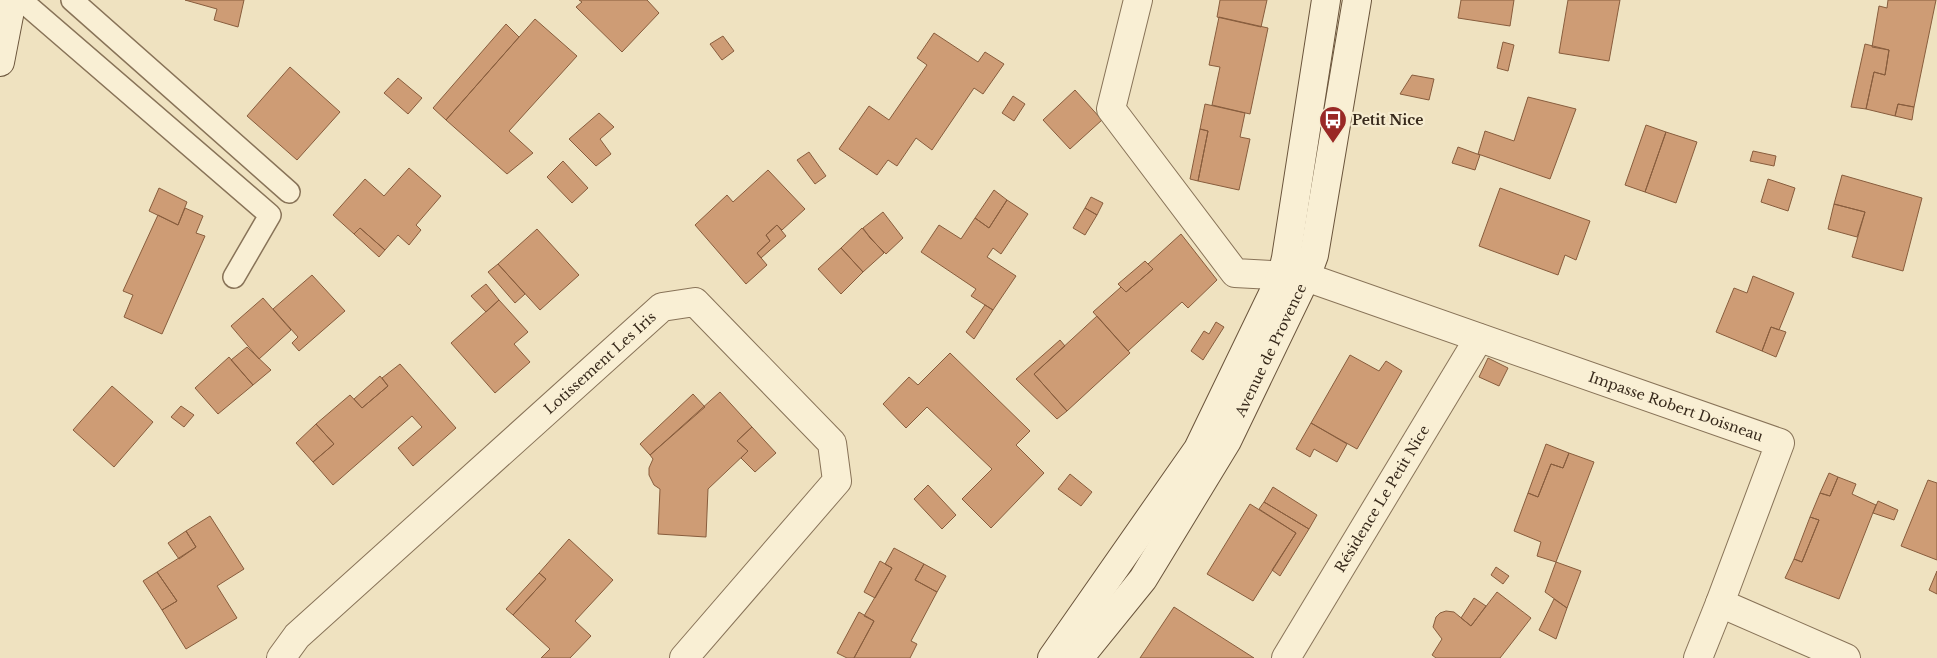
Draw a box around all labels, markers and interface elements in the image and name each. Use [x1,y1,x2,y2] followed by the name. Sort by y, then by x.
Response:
[1318,105,1348,144] bus stop icon: Petit Nice
[1352,111,1423,129] place label: Petit Nice
[1231,281,1310,421] street label: Avenue de Provence
[540,308,660,418] street label: Lotissement Les Iris
[1586,368,1766,446] street label: Impasse Robert Doisneau
[1331,422,1433,576] street label: Résidence Le Petit Nice

